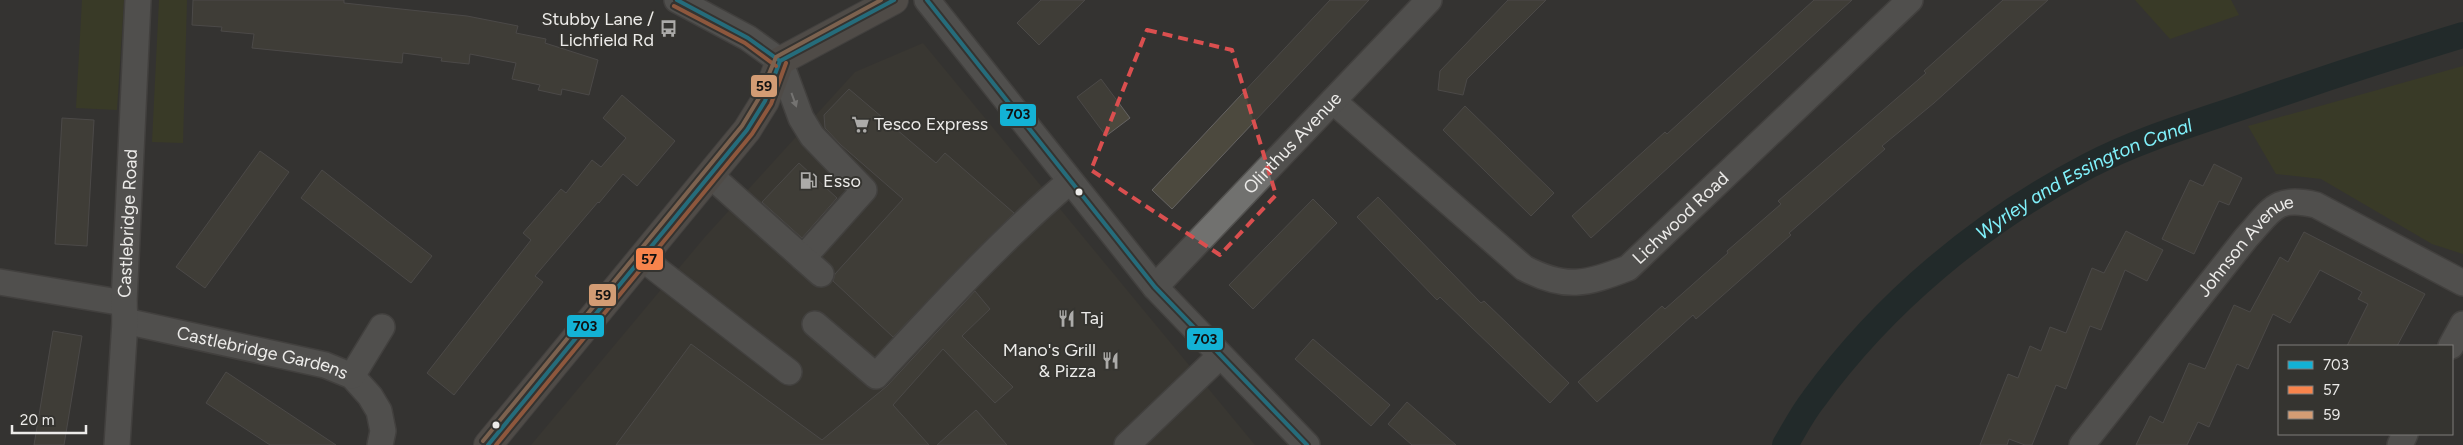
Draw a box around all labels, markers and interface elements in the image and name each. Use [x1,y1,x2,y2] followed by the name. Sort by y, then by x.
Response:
[541,8,654,51] place label: Stubby Lane / Lichfield Rd
[658,19,678,39] bus stop icon: Stubby Lane / Lichfield Rd
[750,74,778,98] line badge: 59
[756,78,772,95] text: 59
[1239,87,1346,199] street label: Olinthus Avenue
[791,92,798,107] one-way arrow
[999,103,1037,127] line badge: 703
[1006,106,1031,123] text: 703
[874,113,988,135] place label: Tesco Express
[1971,113,2196,245] water label: Wyrley and Essington Canal
[850,114,870,134] supermarket icon: Tesco Express
[113,148,142,298] street label: Castlebridge Road
[1628,167,1733,269] street label: Lichwood Road
[823,170,861,192] place label: Esso
[799,171,819,191] fuel station icon: Esso
[1074,187,1084,197] unlabelled marker
[2193,191,2295,301] street label: Johnson Avenue
[635,247,664,271] line badge: 57
[641,251,657,268] text: 57
[588,283,617,307] line badge: 59
[595,287,611,304] text: 59
[1081,307,1104,329] place label: Taj
[1057,308,1077,328] restaurant icon: Taj
[566,314,605,338] line badge: 703
[573,318,598,335] text: 703
[175,322,351,384] street label: Castlebridge Gardens
[1186,327,1224,351] line badge: 703
[1193,331,1218,348] text: 703
[1003,339,1096,382] place label: Mano's Grill & Pizza
[2278,345,2453,435] legend
[1100,350,1120,370] restaurant icon: Mano's Grill & Pizza
[2323,356,2349,374] text: 703
[2323,381,2340,399] text: 57
[12,402,86,434] scale bar
[2323,406,2340,424] text: 59
[20,411,54,429] text: 20 m
[491,420,501,430] unlabelled marker

